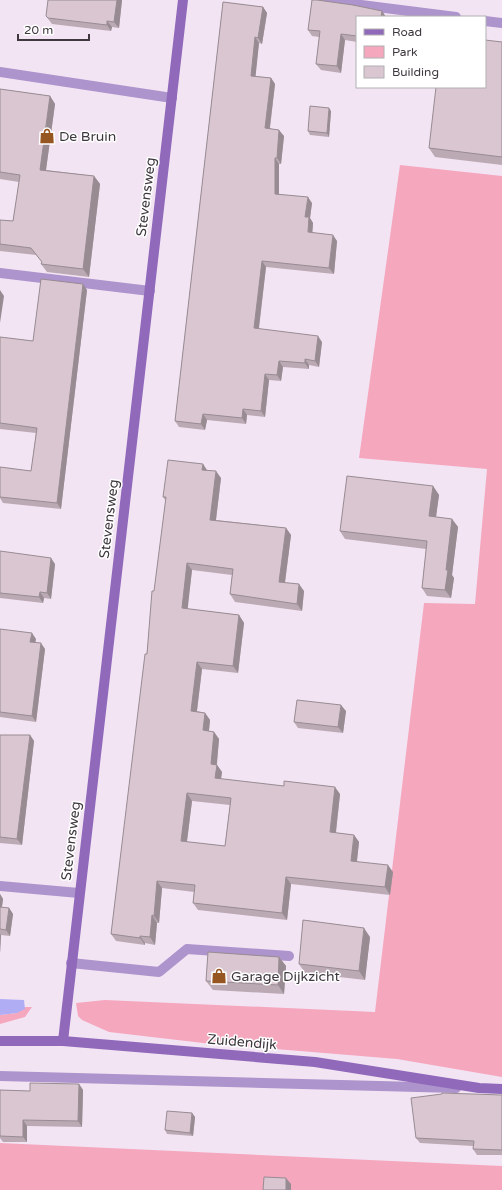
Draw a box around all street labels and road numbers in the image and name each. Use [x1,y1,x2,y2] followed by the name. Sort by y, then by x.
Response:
[133,156,159,238] street label: Stevensweg
[96,478,122,560] street label: Stevensweg
[58,800,84,882] street label: Stevensweg
[207,1030,278,1054] street label: Zuidendijk

